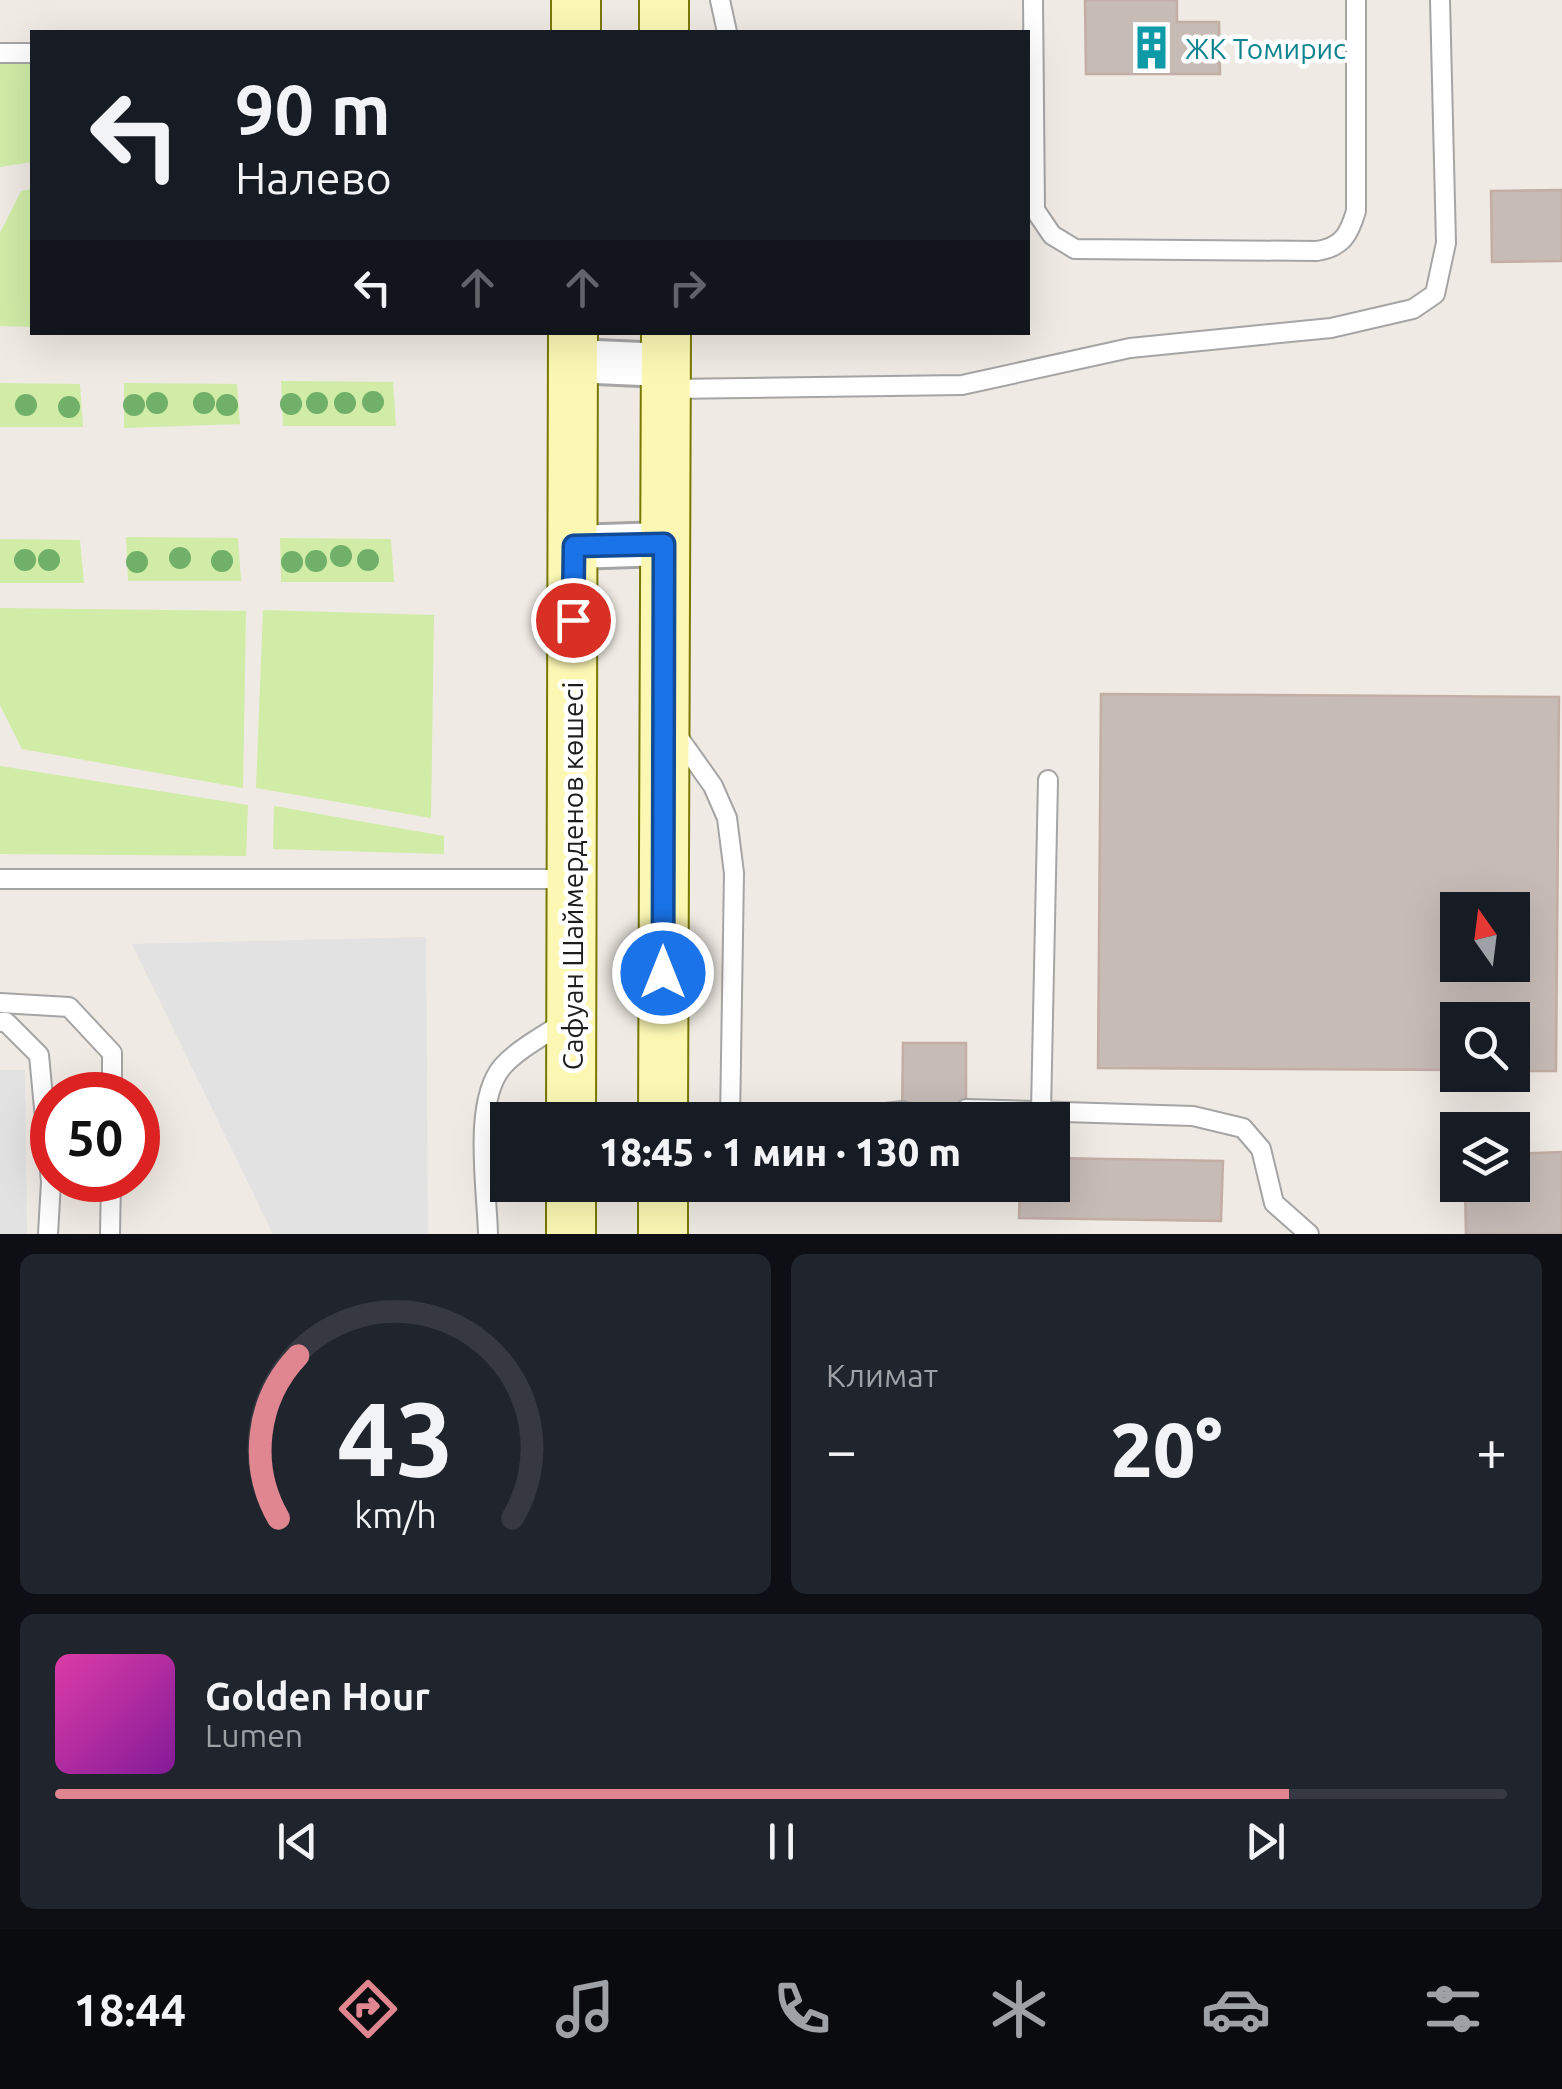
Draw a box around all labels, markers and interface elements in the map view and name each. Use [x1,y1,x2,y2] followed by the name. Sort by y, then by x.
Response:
[1128,24,1176,72] building icon: ЖК Томирис
[1185,33,1346,64] place label: ЖК Томирис
[70,70,200,200] icon: left
[235,70,391,148] text: 90 m
[235,152,392,203] text: Налево
[345,260,400,315] icon: left
[450,260,505,315] icon: ahead
[555,260,610,315] icon: ahead
[660,260,715,315] icon: right
[531,578,616,663] pin
[546,593,601,648] icon: arrive
[557,682,588,1070] street label: Сафуан Шаймерденов көшесі
[1440,892,1530,982] north arrow
[1440,892,1530,1202] map controls
[611,921,715,1025] position arrow
[1440,1002,1530,1092] button: search
[30,1072,160,1202] speed limit sign: 50
[1440,1112,1530,1202] button: layers
[599,1131,961,1173] text: 18:45 · 1 мин · 130 m
[826,1357,938,1393] text: Климат
[337,1379,454,1496] text: 43
[1111,1407,1222,1491] text: 20°
[826,1419,857,1480] text: −
[1476,1419,1507,1480] text: +
[354,1495,437,1535] text: km/h
[205,1675,430,1717] text: Golden Hour
[205,1717,303,1753] text: Lumen
[270,1814,325,1869] icon: previous
[754,1814,809,1869] icon: pause
[1238,1814,1293,1869] icon: next
[333,1974,403,2044] icon: directions
[550,1974,620,2044] icon: music
[767,1974,837,2044] icon: phone
[984,1974,1054,2044] icon: climate
[1201,1974,1271,2044] icon: car
[1418,1974,1488,2044] icon: filters
[74,1984,186,2035] text: 18:44

